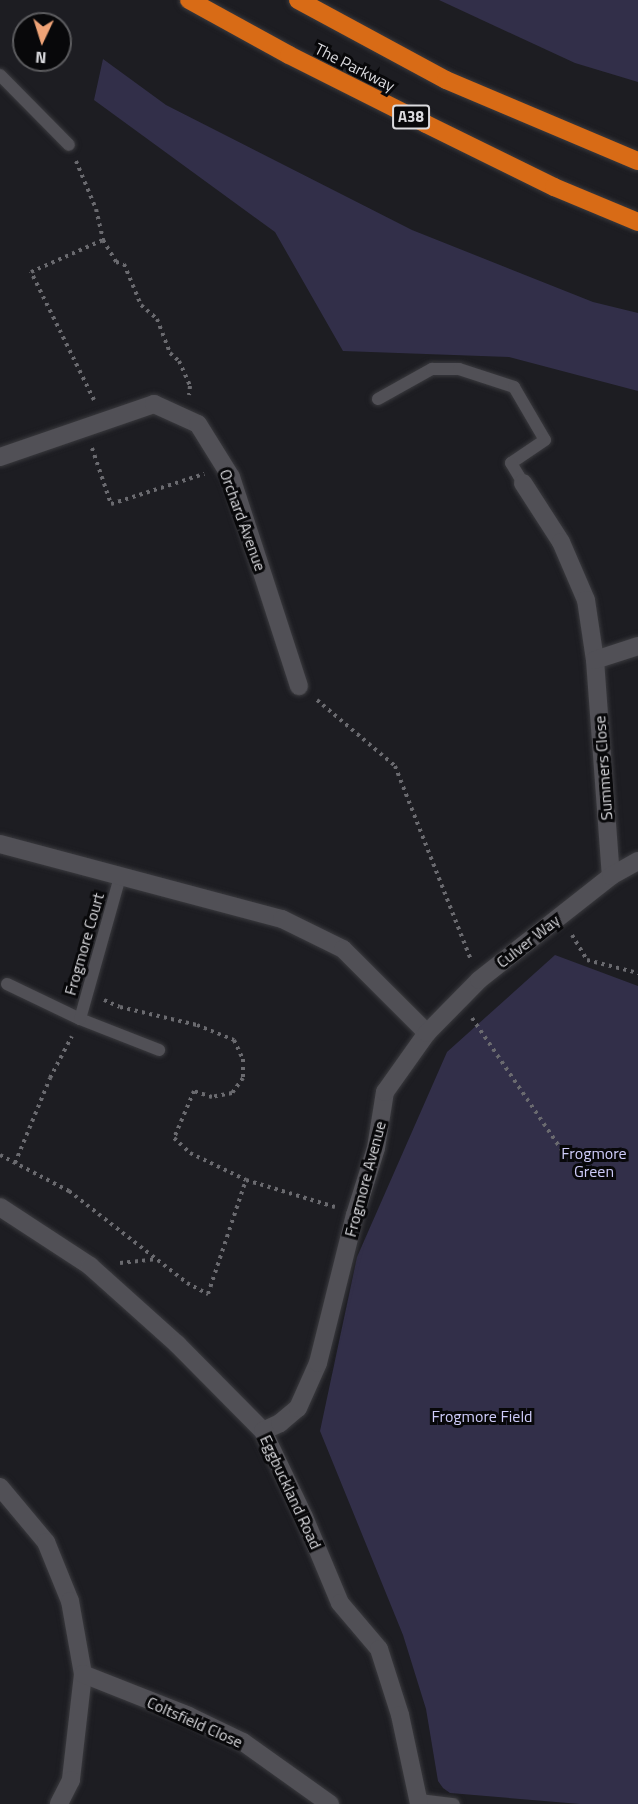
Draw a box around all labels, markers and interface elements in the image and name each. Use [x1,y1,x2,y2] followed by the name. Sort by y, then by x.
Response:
[12,12,72,72] north arrow
[312,39,398,95] street label: The Parkway
[35,46,47,70] text: N
[392,105,430,129] road number: A38
[216,466,270,574] street label: Orchard Avenue
[590,715,616,821] street label: Summers Close
[60,891,108,997] street label: Frogmore Court
[493,910,563,972] street label: Culver Way
[340,1119,390,1239] street label: Frogmore Avenue
[561,1143,627,1181] park label: Frogmore Green
[431,1406,533,1426] park label: Frogmore Field
[256,1432,326,1552] street label: Eggbuckland Road
[144,1692,246,1752] street label: Coltsfield Close

